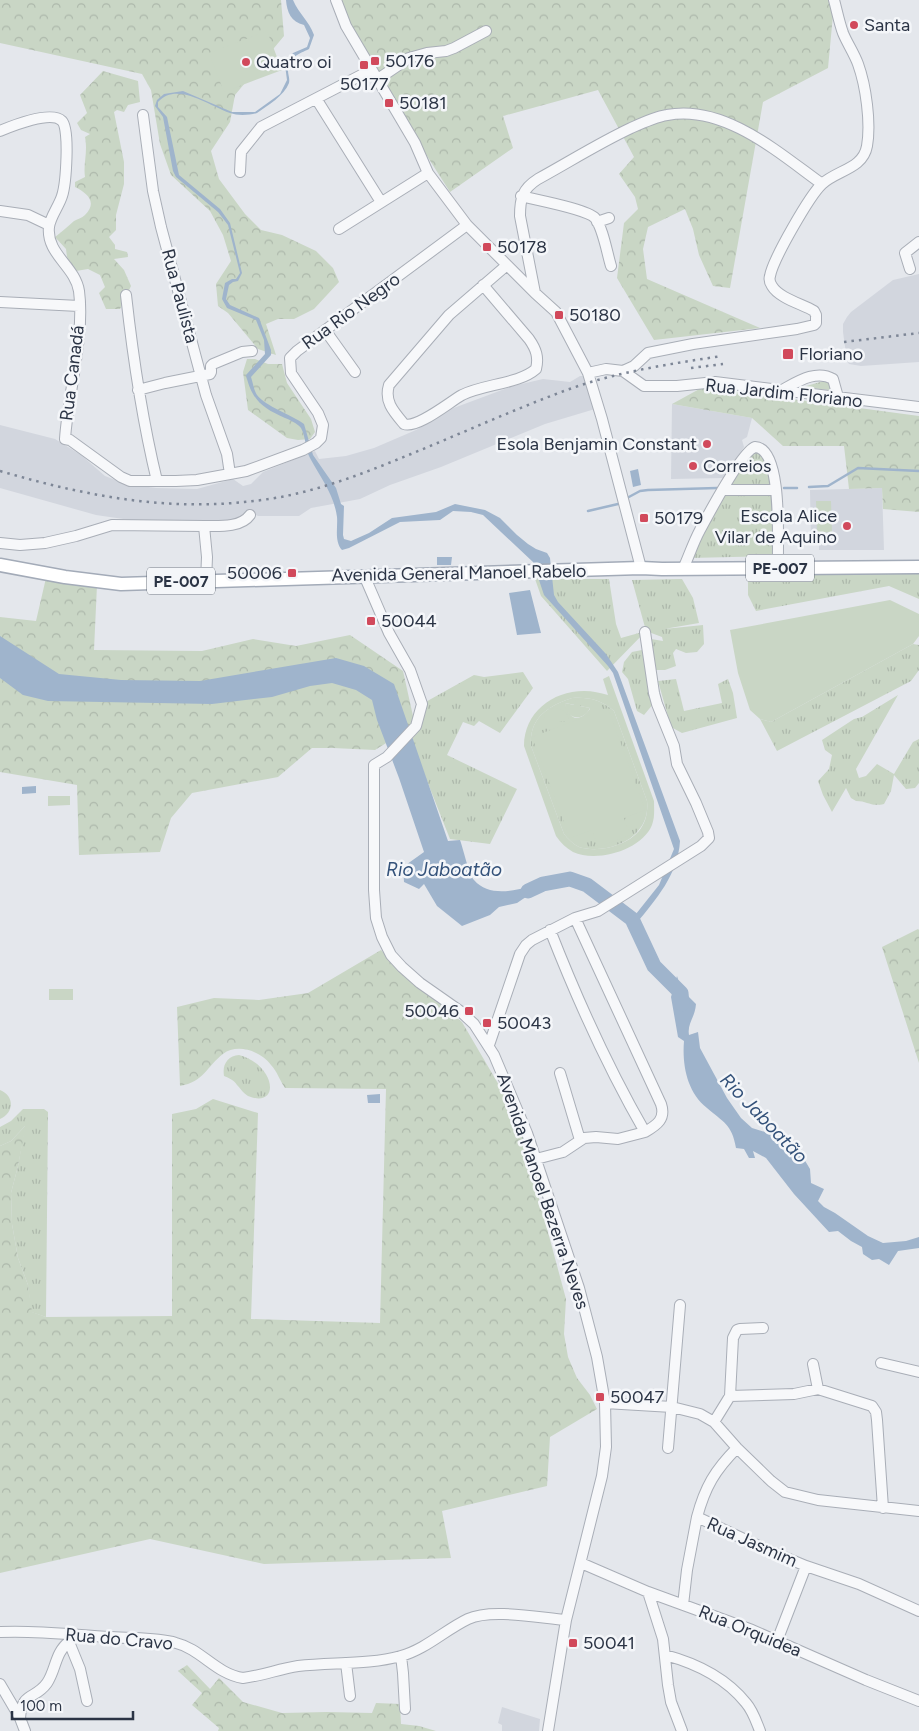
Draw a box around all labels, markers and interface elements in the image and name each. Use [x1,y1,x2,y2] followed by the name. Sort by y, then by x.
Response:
[864,14,910,36] place label: Santa
[848,19,860,31] marker: Santa
[385,50,434,72] place label: 50176
[256,51,332,73] place label: Quatro oi
[369,55,381,67] marker: 50176
[240,56,252,68] marker: Quatro oi
[358,59,370,71] marker: 50177
[340,73,389,95] place label: 50177
[399,92,447,114] place label: 50181
[383,97,395,109] marker: 50181
[497,236,547,258] place label: 50178
[481,241,493,253] marker: 50178
[157,246,203,346] street label: Rua Paulista
[298,268,404,354] street label: Rua Rio Negro
[569,304,621,326] place label: 50180
[553,309,565,321] marker: 50180
[55,324,89,422] street label: Rua Canadá
[799,343,863,365] place label: Floriano
[781,347,795,361] marker: Floriano
[704,374,864,412] street label: Rua Jardim Floriano
[496,433,697,455] place label: Esola Benjamin Constant
[701,438,713,450] marker: Esola Benjamin Constant
[703,455,771,477] place label: Correios
[687,460,699,472] marker: Correios
[715,505,837,548] place label: Escola Alice Vilar de Aquino
[654,507,703,529] place label: 50179
[638,512,650,524] marker: 50179
[841,520,853,532] marker: Escola Alice Vilar de Aquino
[746,554,814,582] road number: PE-007
[331,560,587,586] street label: Avenida General Manoel Rabelo
[227,562,282,584] place label: 50006
[286,567,298,579] marker: 50006
[147,568,215,594] road number: PE-007
[381,610,437,632] place label: 50044
[365,615,377,627] marker: 50044
[386,858,502,881] water label: Rio Jaboatão
[404,1000,459,1022] place label: 50046
[463,1005,475,1017] marker: 50046
[497,1012,551,1034] place label: 50043
[481,1017,493,1029] marker: 50043
[715,1068,813,1168] water label: Rio Jaboatão
[492,1070,594,1312] street label: Avenida Manoel Bezerra Neves
[610,1386,665,1408] place label: 50047
[594,1391,606,1403] marker: 50047
[703,1512,801,1572] street label: Rua Jasmim
[695,1600,805,1662] street label: Rua Orquidea
[64,1623,174,1655] street label: Rua do Cravo
[583,1632,635,1654] place label: 50041
[567,1637,579,1649] marker: 50041
[12,1688,134,1720] scale bar
[20,1697,62,1715] text: 100 m

